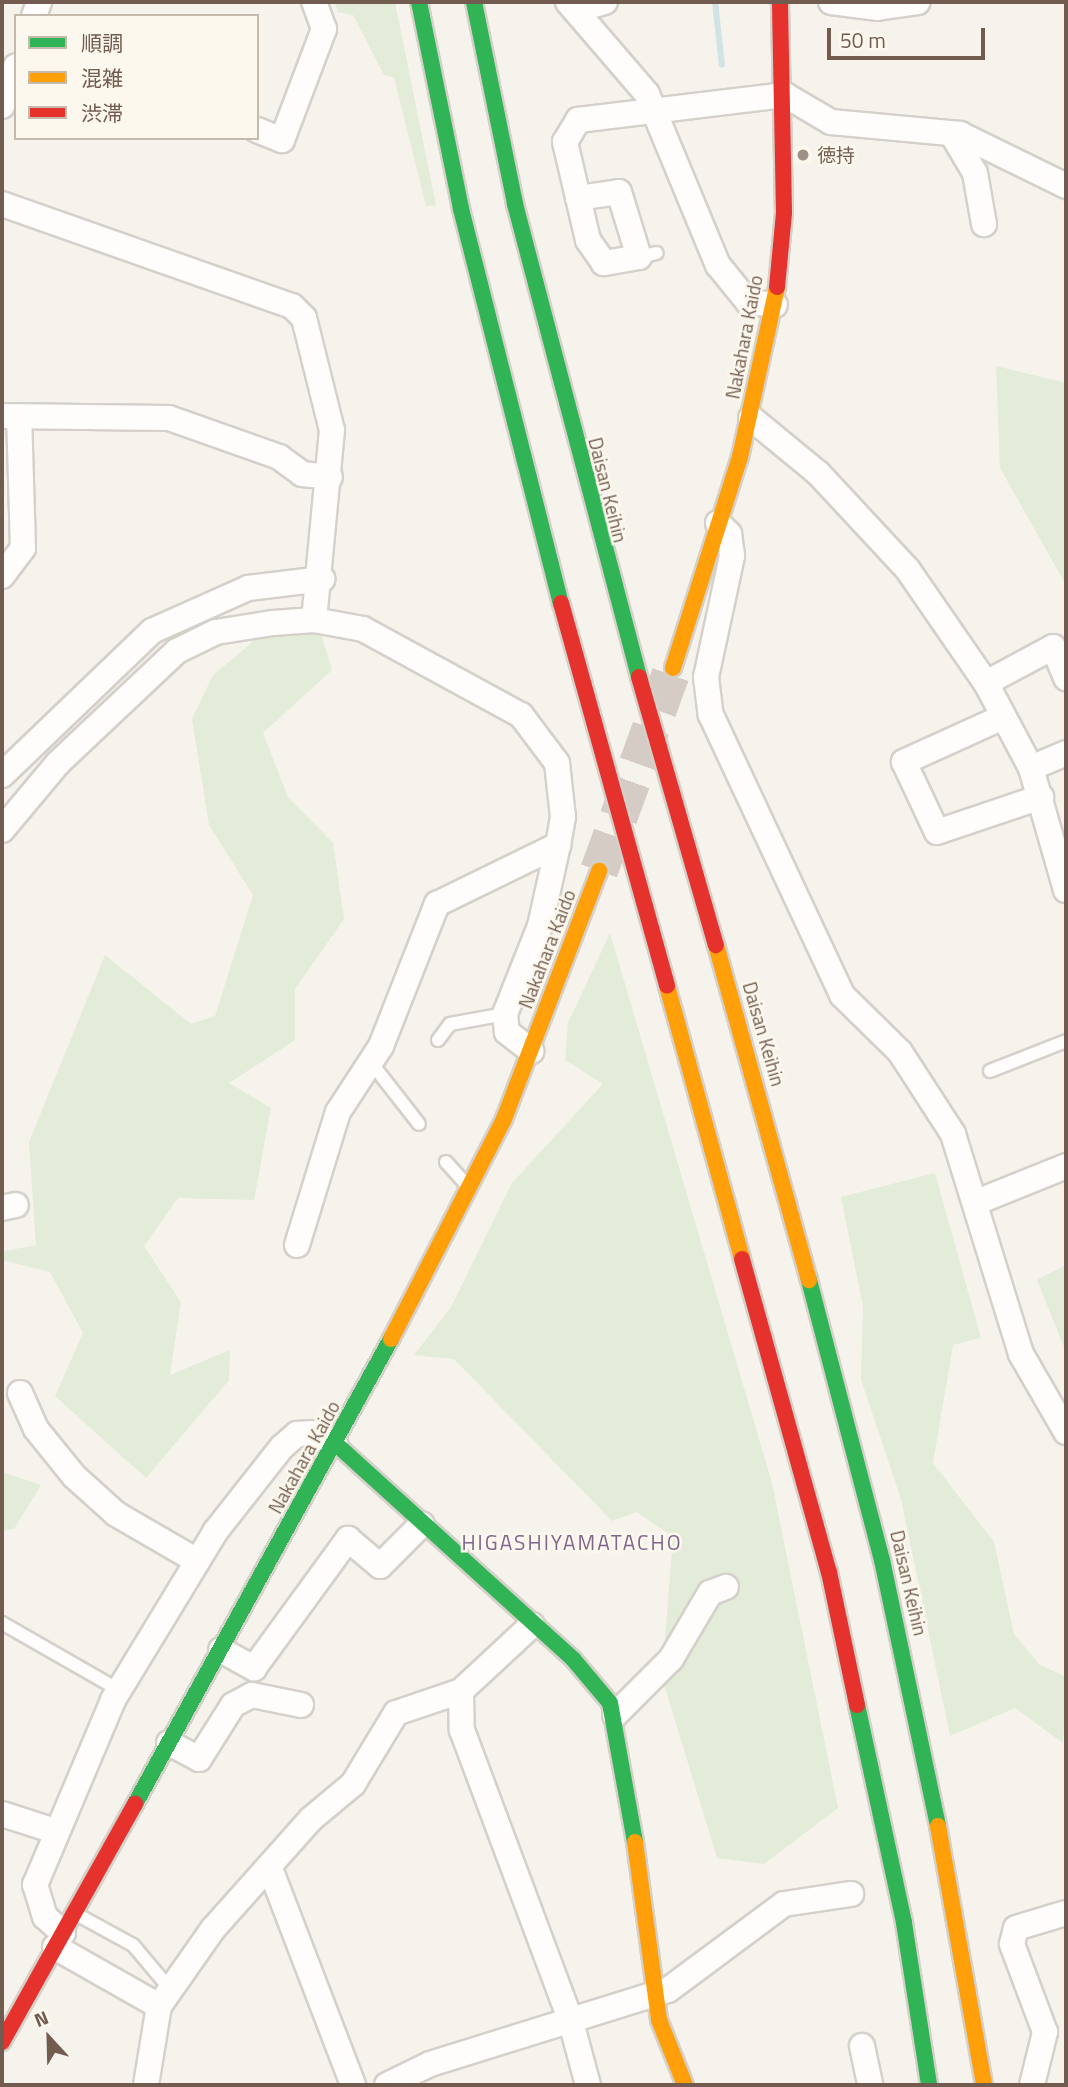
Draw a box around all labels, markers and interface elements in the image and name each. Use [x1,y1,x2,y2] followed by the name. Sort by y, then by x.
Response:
[14,14,259,140] legend
[830,14,988,58] scale bar
[840,24,886,56] text: 50 m
[81,27,123,59] text: 順調
[81,62,123,94] text: 混雑
[81,97,123,129] text: 渋滞
[817,144,855,166] place label: 徳持
[795,147,811,163] marker: 徳持
[721,273,767,401] street label: Nakahara Kaido
[584,435,632,545] street label: Daisan Keihin
[514,886,580,1012] street label: Nakahara Kaido
[738,979,790,1089] street label: Daisan Keihin
[264,1397,344,1517] street label: Nakahara Kaido
[886,1528,932,1638] street label: Daisan Keihin
[463,1529,681,1555] district label: HIGASHIYAMATACHO
[29,2002,52,2034] text: N
[14,2003,84,2073] north arrow

